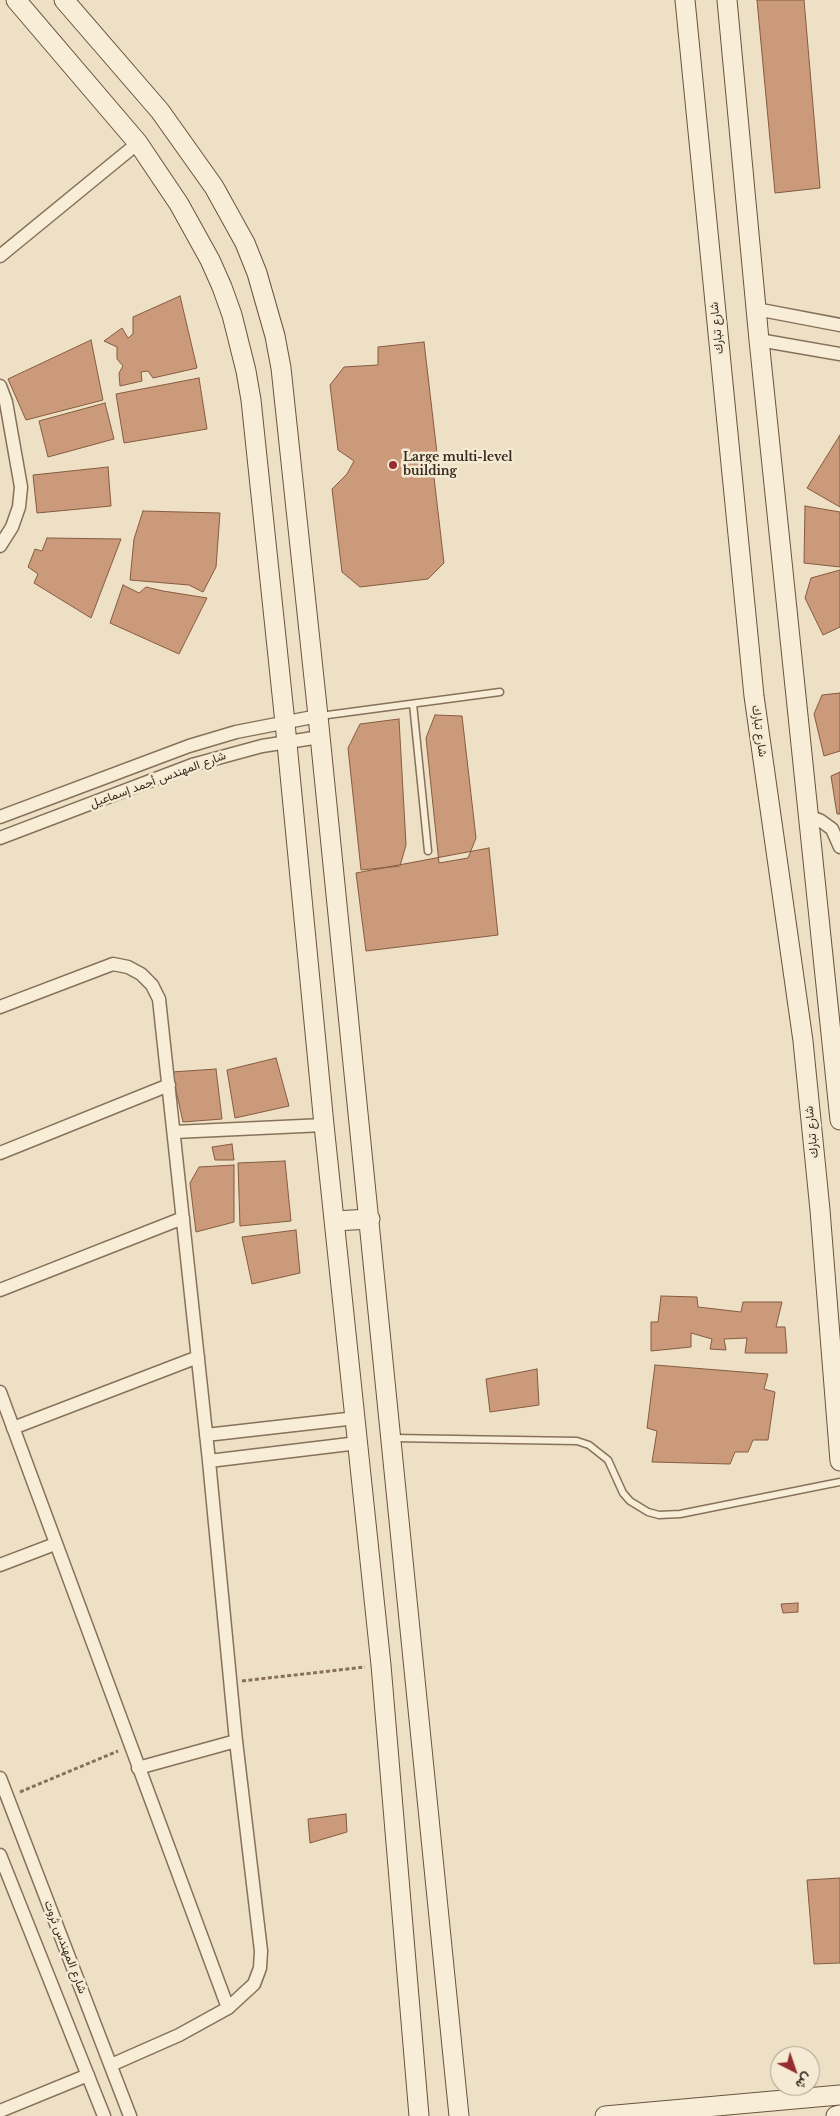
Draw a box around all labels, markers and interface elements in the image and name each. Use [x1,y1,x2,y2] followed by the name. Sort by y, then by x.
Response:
[707,301,727,355] street label: شارع تبارك
[403,451,512,479] place label: Large multi-level building
[387,459,399,471] marker: Large multi-level building
[748,704,770,758] street label: شارع تبارك
[88,749,228,811] street label: شارع المهندس أحمد إسماعيل
[802,1105,822,1159] street label: شارع تبارك
[41,1898,89,1996] street label: شارع المهندس ثروت
[770,2046,820,2096] north arrow
[792,2069,816,2094] text: ش

